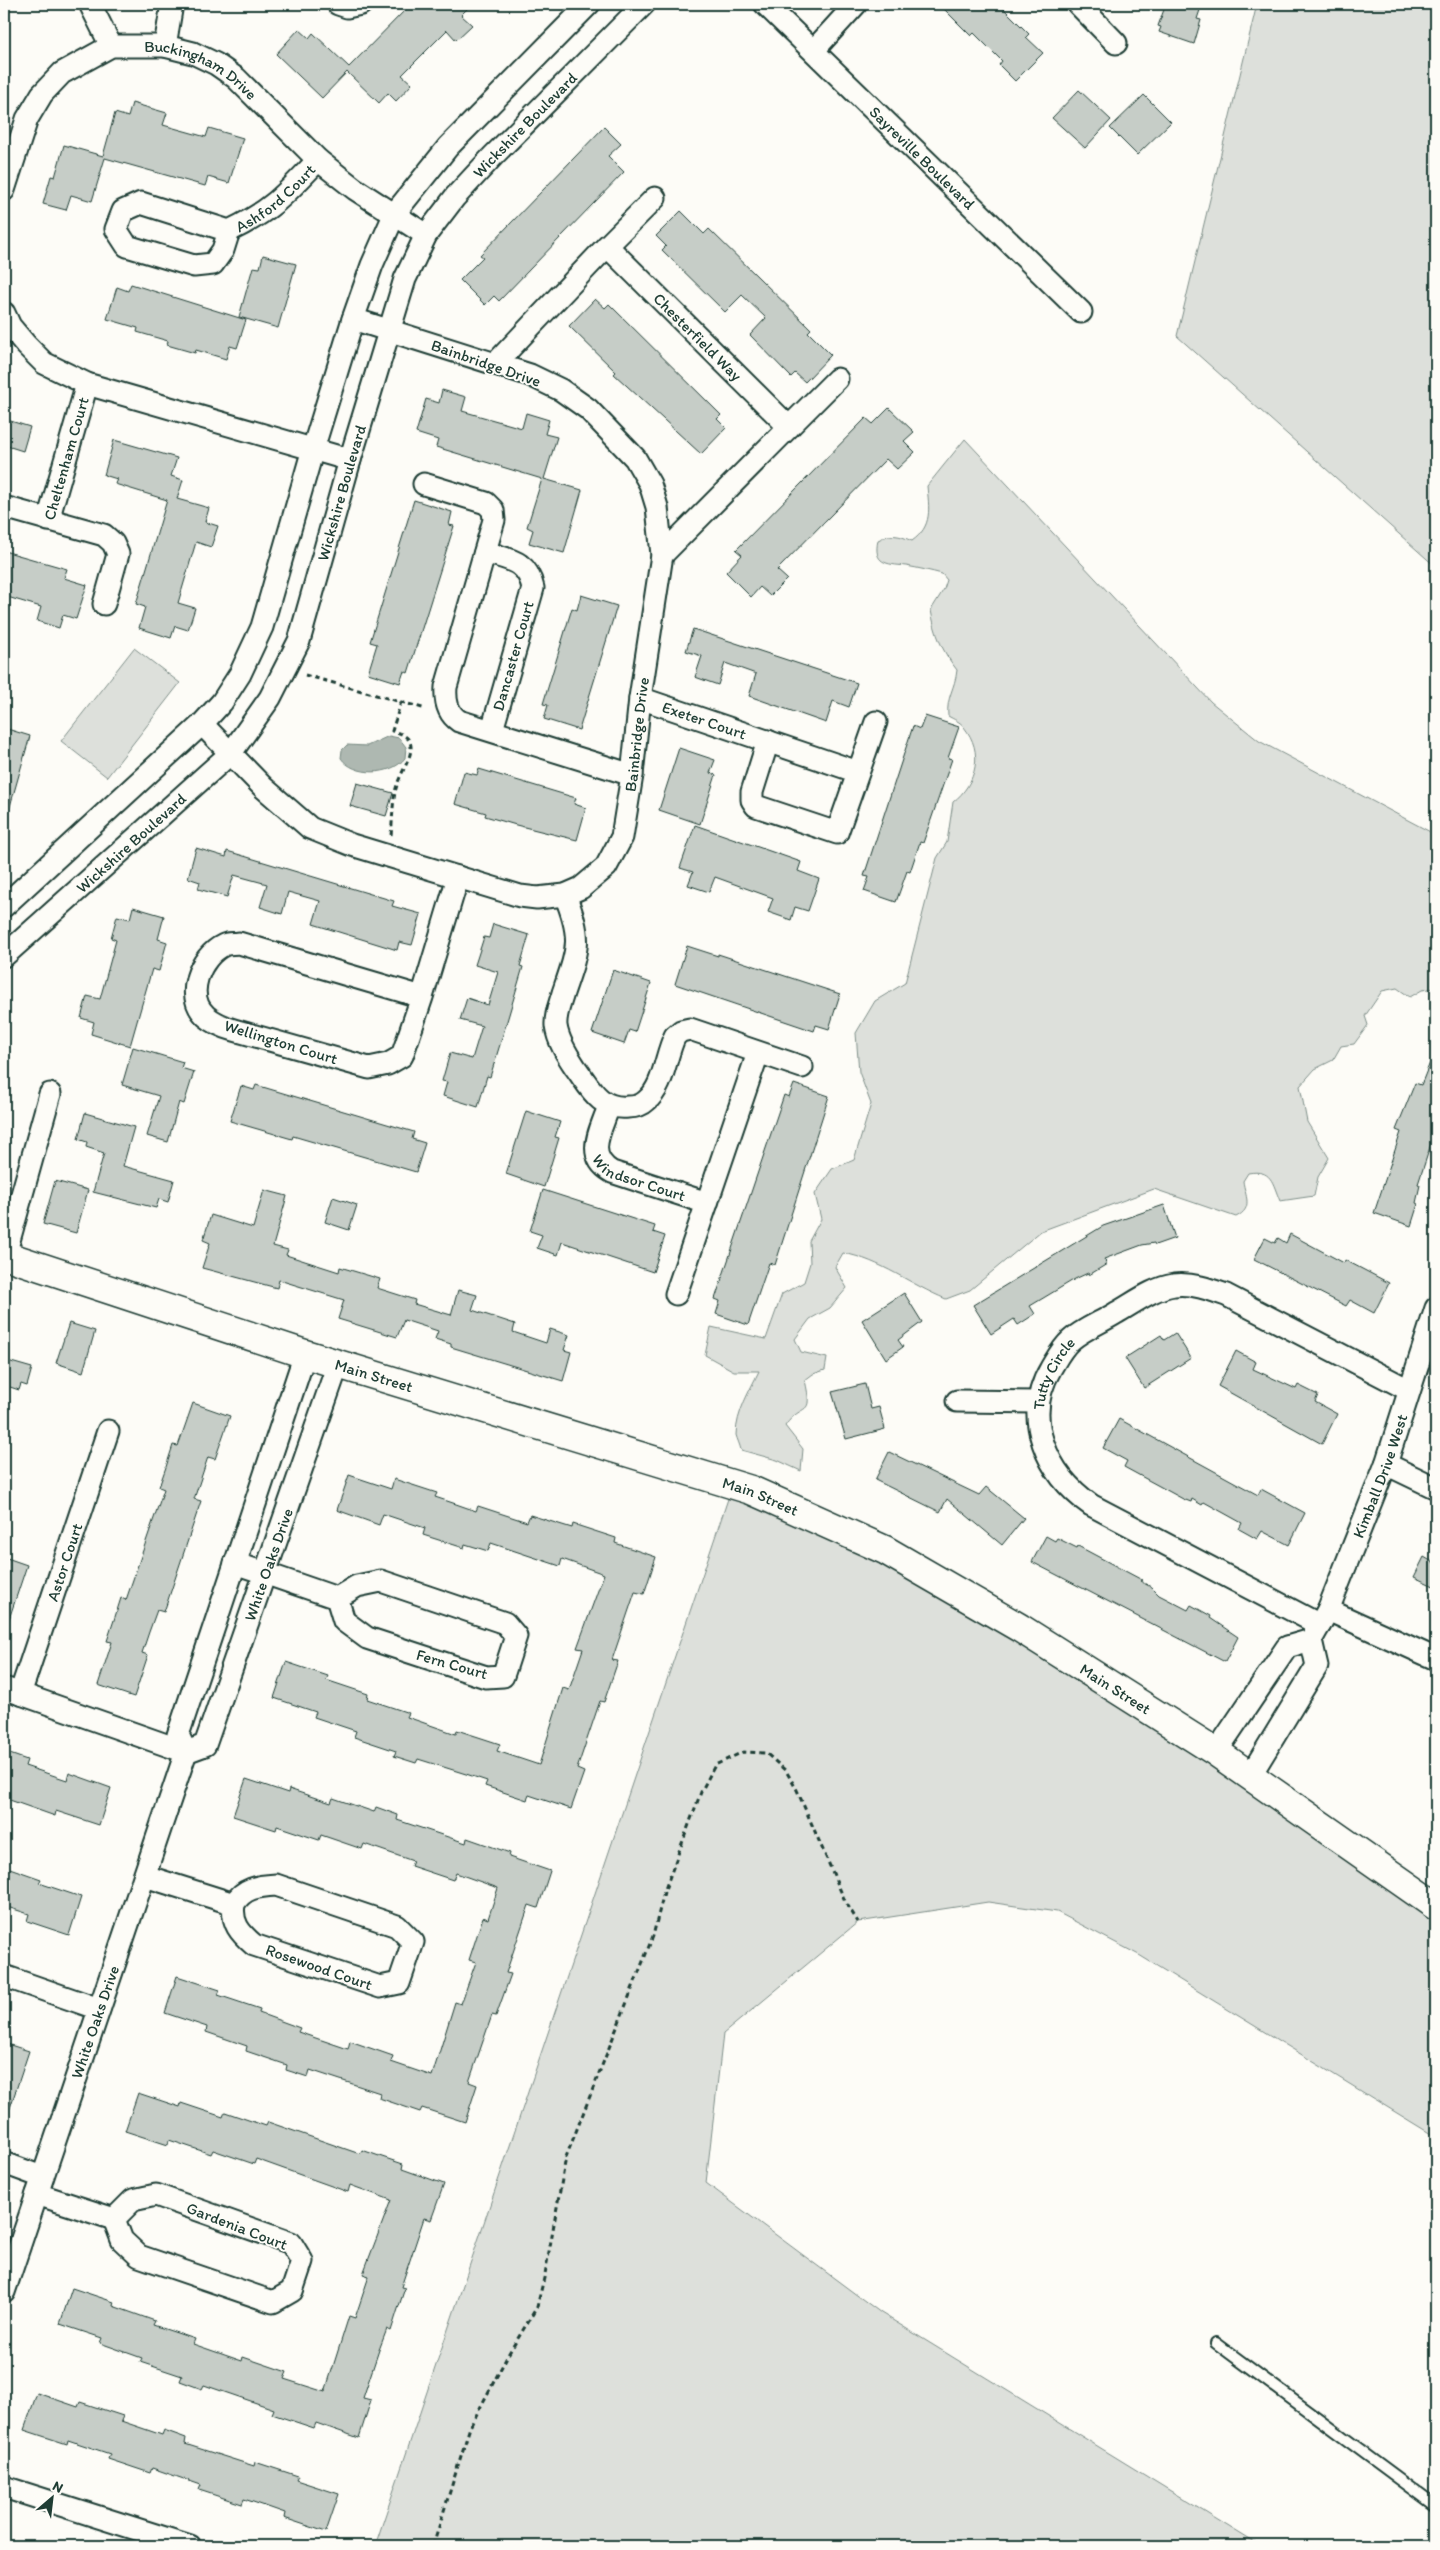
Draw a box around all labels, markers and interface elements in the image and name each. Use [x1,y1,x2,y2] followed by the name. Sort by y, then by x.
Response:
[144,36,261,103] street label: Buckingham Drive
[468,68,581,182] street label: Wickshire Boulevard
[866,102,979,213] street label: Sayreville Boulevard
[232,160,319,236] street label: Ashford Court
[650,288,747,385] street label: Chesterfield Way
[429,335,544,391] street label: Bainbridge Drive
[39,395,92,522] street label: Cheltenham Court
[313,422,370,563] street label: Wickshire Boulevard
[488,599,538,713] street label: Dancaster Court
[620,676,653,793] street label: Bainbridge Drive
[660,697,749,743] street label: Exeter Court
[72,788,190,897] street label: Wickshire Boulevard
[222,1016,340,1068] street label: Wellington Court
[588,1150,688,1205] street label: Windsor Court
[1029,1332,1079,1410] street label: Tutty Circle
[333,1354,415,1396] street label: Main Street
[1348,1412,1411,1541] street label: Kimball Drive West
[720,1472,801,1520] street label: Main Street
[240,1505,297,1623] street label: White Oaks Drive
[42,1521,86,1604] street label: Astor Court
[414,1645,490,1683] street label: Fern Court
[1077,1659,1155,1718] street label: Main Street
[263,1940,375,1994] street label: Rosewood Court
[67,1963,123,2081] street label: White Oaks Drive
[184,2198,290,2254] street label: Gardenia Court
[28,2472,78,2522] north arrow
[50,2477,66,2497] text: N

